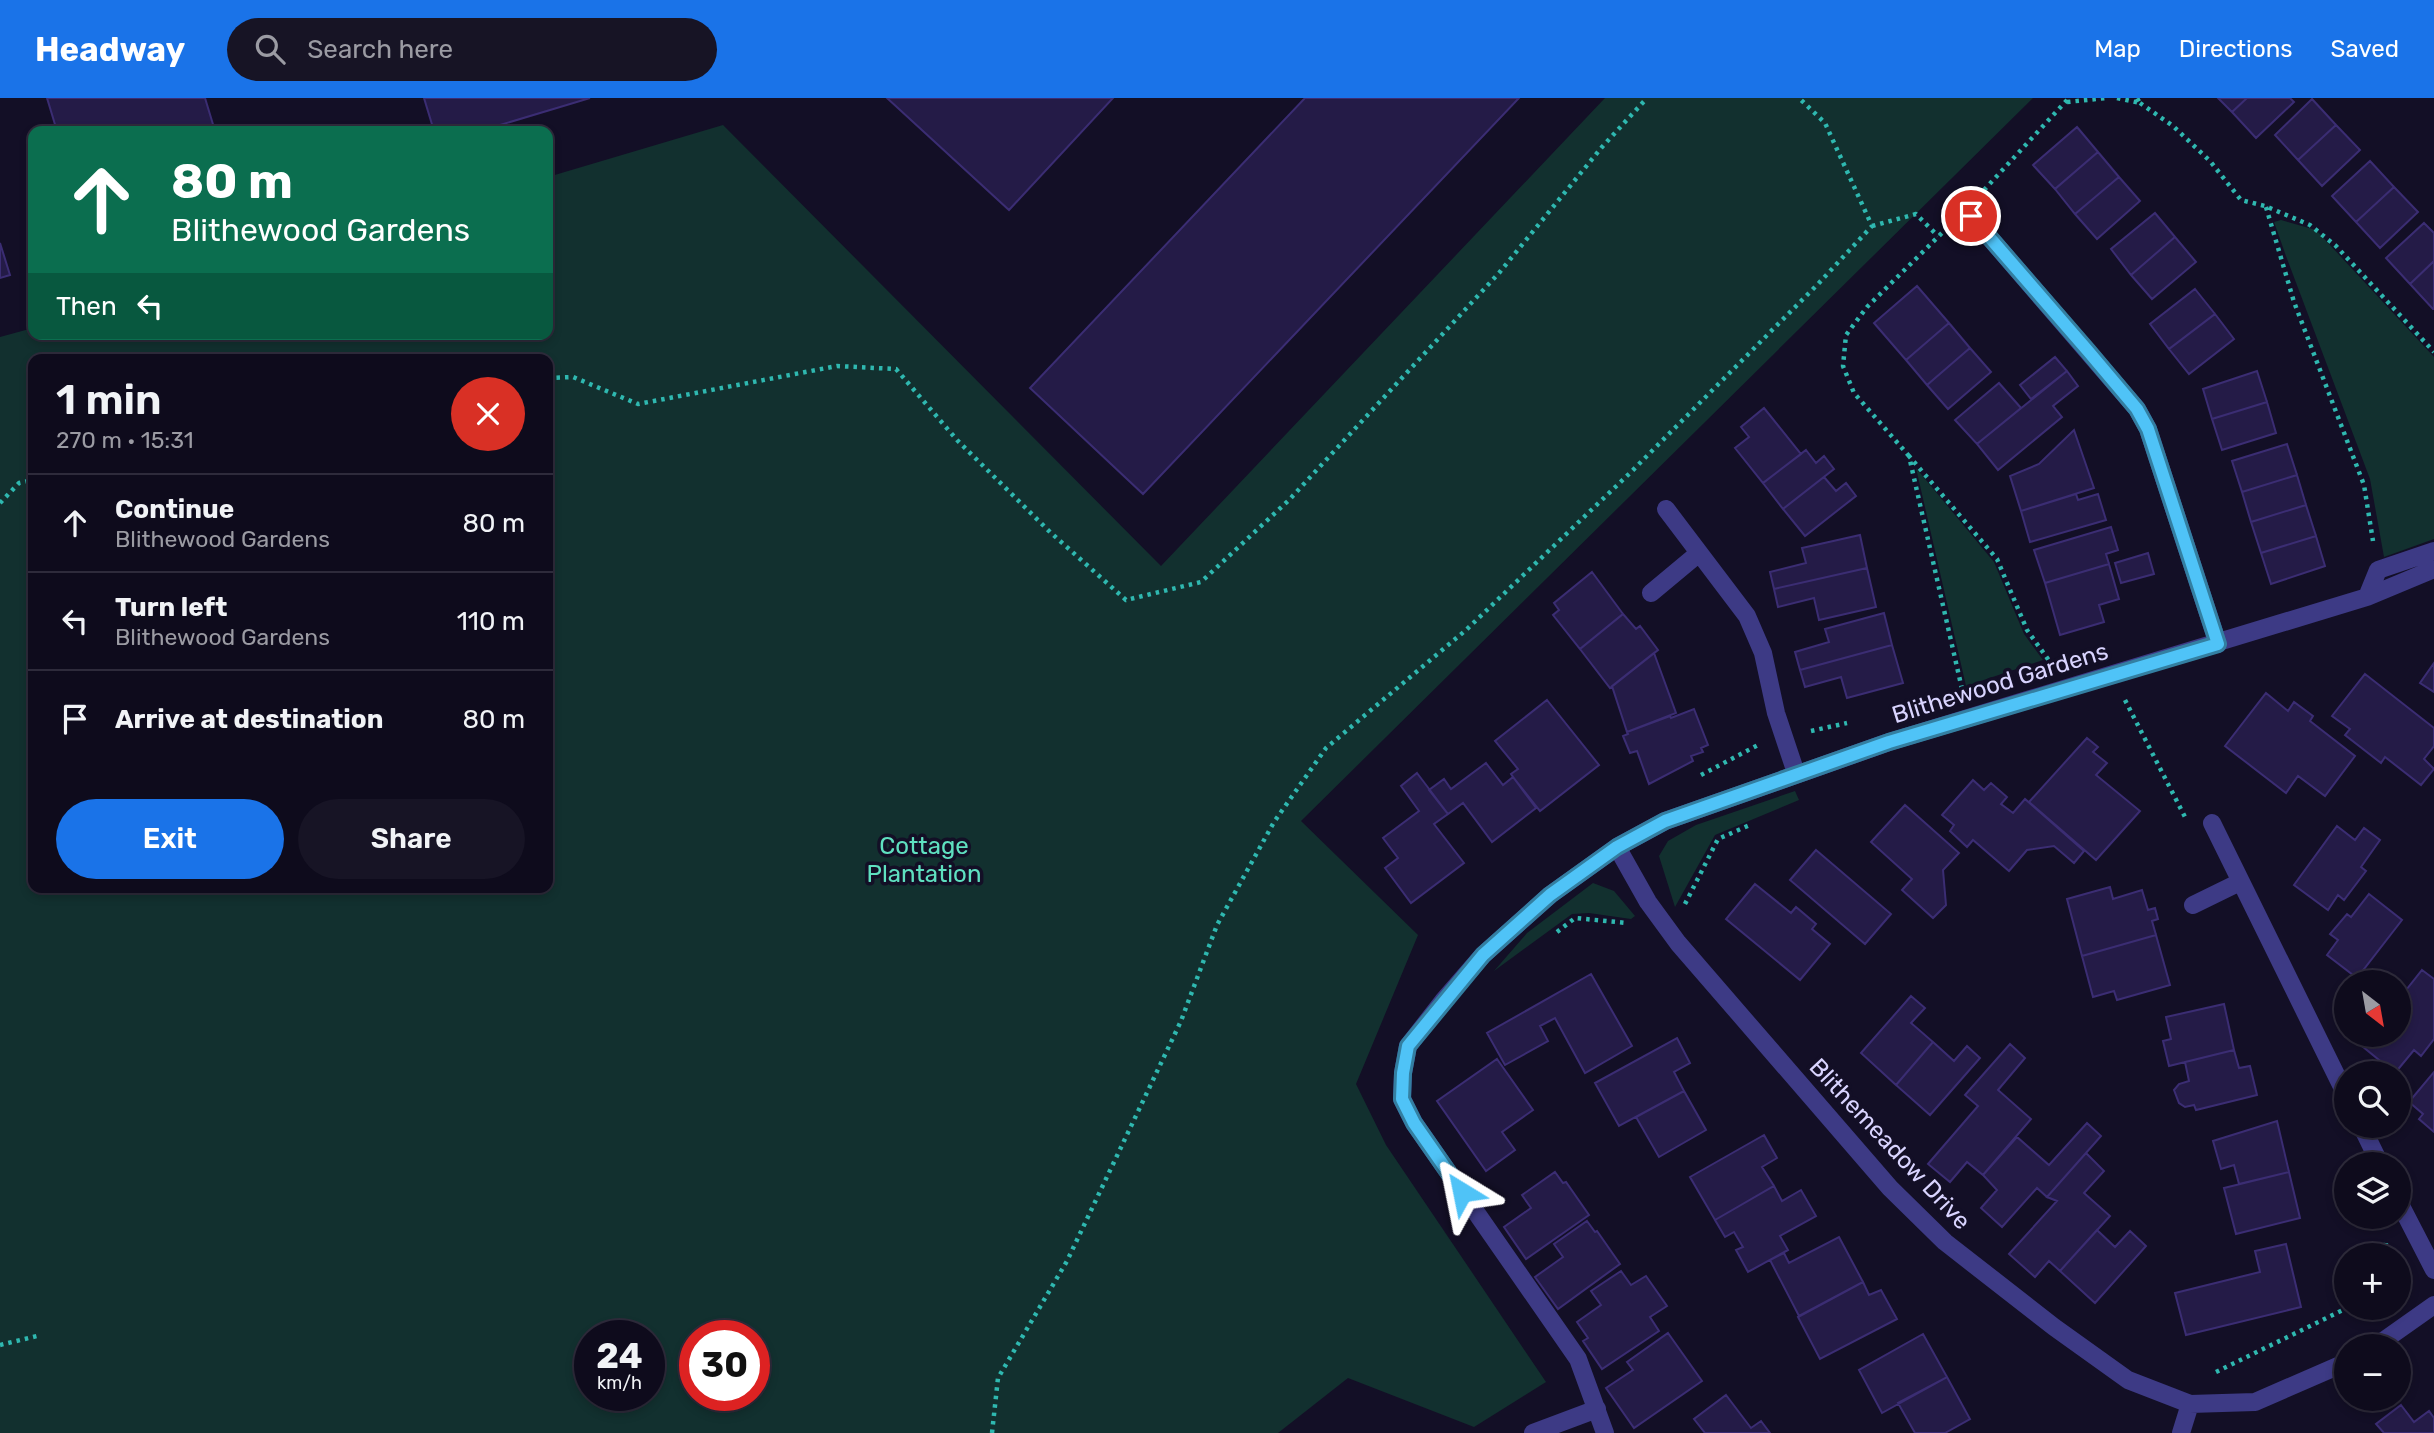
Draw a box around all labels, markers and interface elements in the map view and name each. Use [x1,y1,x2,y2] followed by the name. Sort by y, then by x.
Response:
[227,18,717,81] search box
[35,30,185,69] text: Headway
[251,30,289,68] icon: search
[307,34,453,65] text: Search here
[2094,35,2141,63] text: Map
[2179,35,2292,63] text: Directions
[2330,35,2399,63] text: Saved
[171,152,293,210] text: 80 m
[56,154,147,245] icon: ahead
[1941,186,2001,246] pin
[1952,197,1990,235] icon: arrive
[171,211,470,249] text: Blithewood Gardens
[131,287,169,325] icon: left
[56,291,117,322] text: Then
[56,375,162,425] text: 1 min
[451,377,525,451] button: close
[56,426,194,454] text: 270 m · 15:31
[115,494,234,525] text: Continue
[56,504,94,542] icon: ahead
[462,508,525,539] text: 80 m
[115,525,330,553] text: Blithewood Gardens
[115,592,227,623] text: Turn left
[56,602,94,640] icon: left
[457,606,525,637] text: 110 m
[115,623,330,651] text: Blithewood Gardens
[1889,637,2111,729] street label: Blithewood Gardens
[56,700,94,738] icon: arrive
[115,704,383,735] text: Arrive at destination
[462,704,525,735] text: 80 m
[56,799,284,879] button: Exit
[298,799,525,879] button: Share
[867,832,981,888] park label: Cottage Plantation
[2334,970,2412,1046] north arrow
[2334,970,2411,1411] map controls
[1804,1053,1976,1235] street label: Blithemeadow Drive
[2334,1061,2411,1138] button: search
[2334,1152,2411,1229] button: layers
[1425,1155,1499,1229] position arrow
[2334,1243,2411,1320] button: +
[679,1320,770,1411] speed limit sign: 30
[2334,1334,2411,1411] button: −
[596,1335,643,1377] text: 24
[597,1372,642,1394] text: km/h

